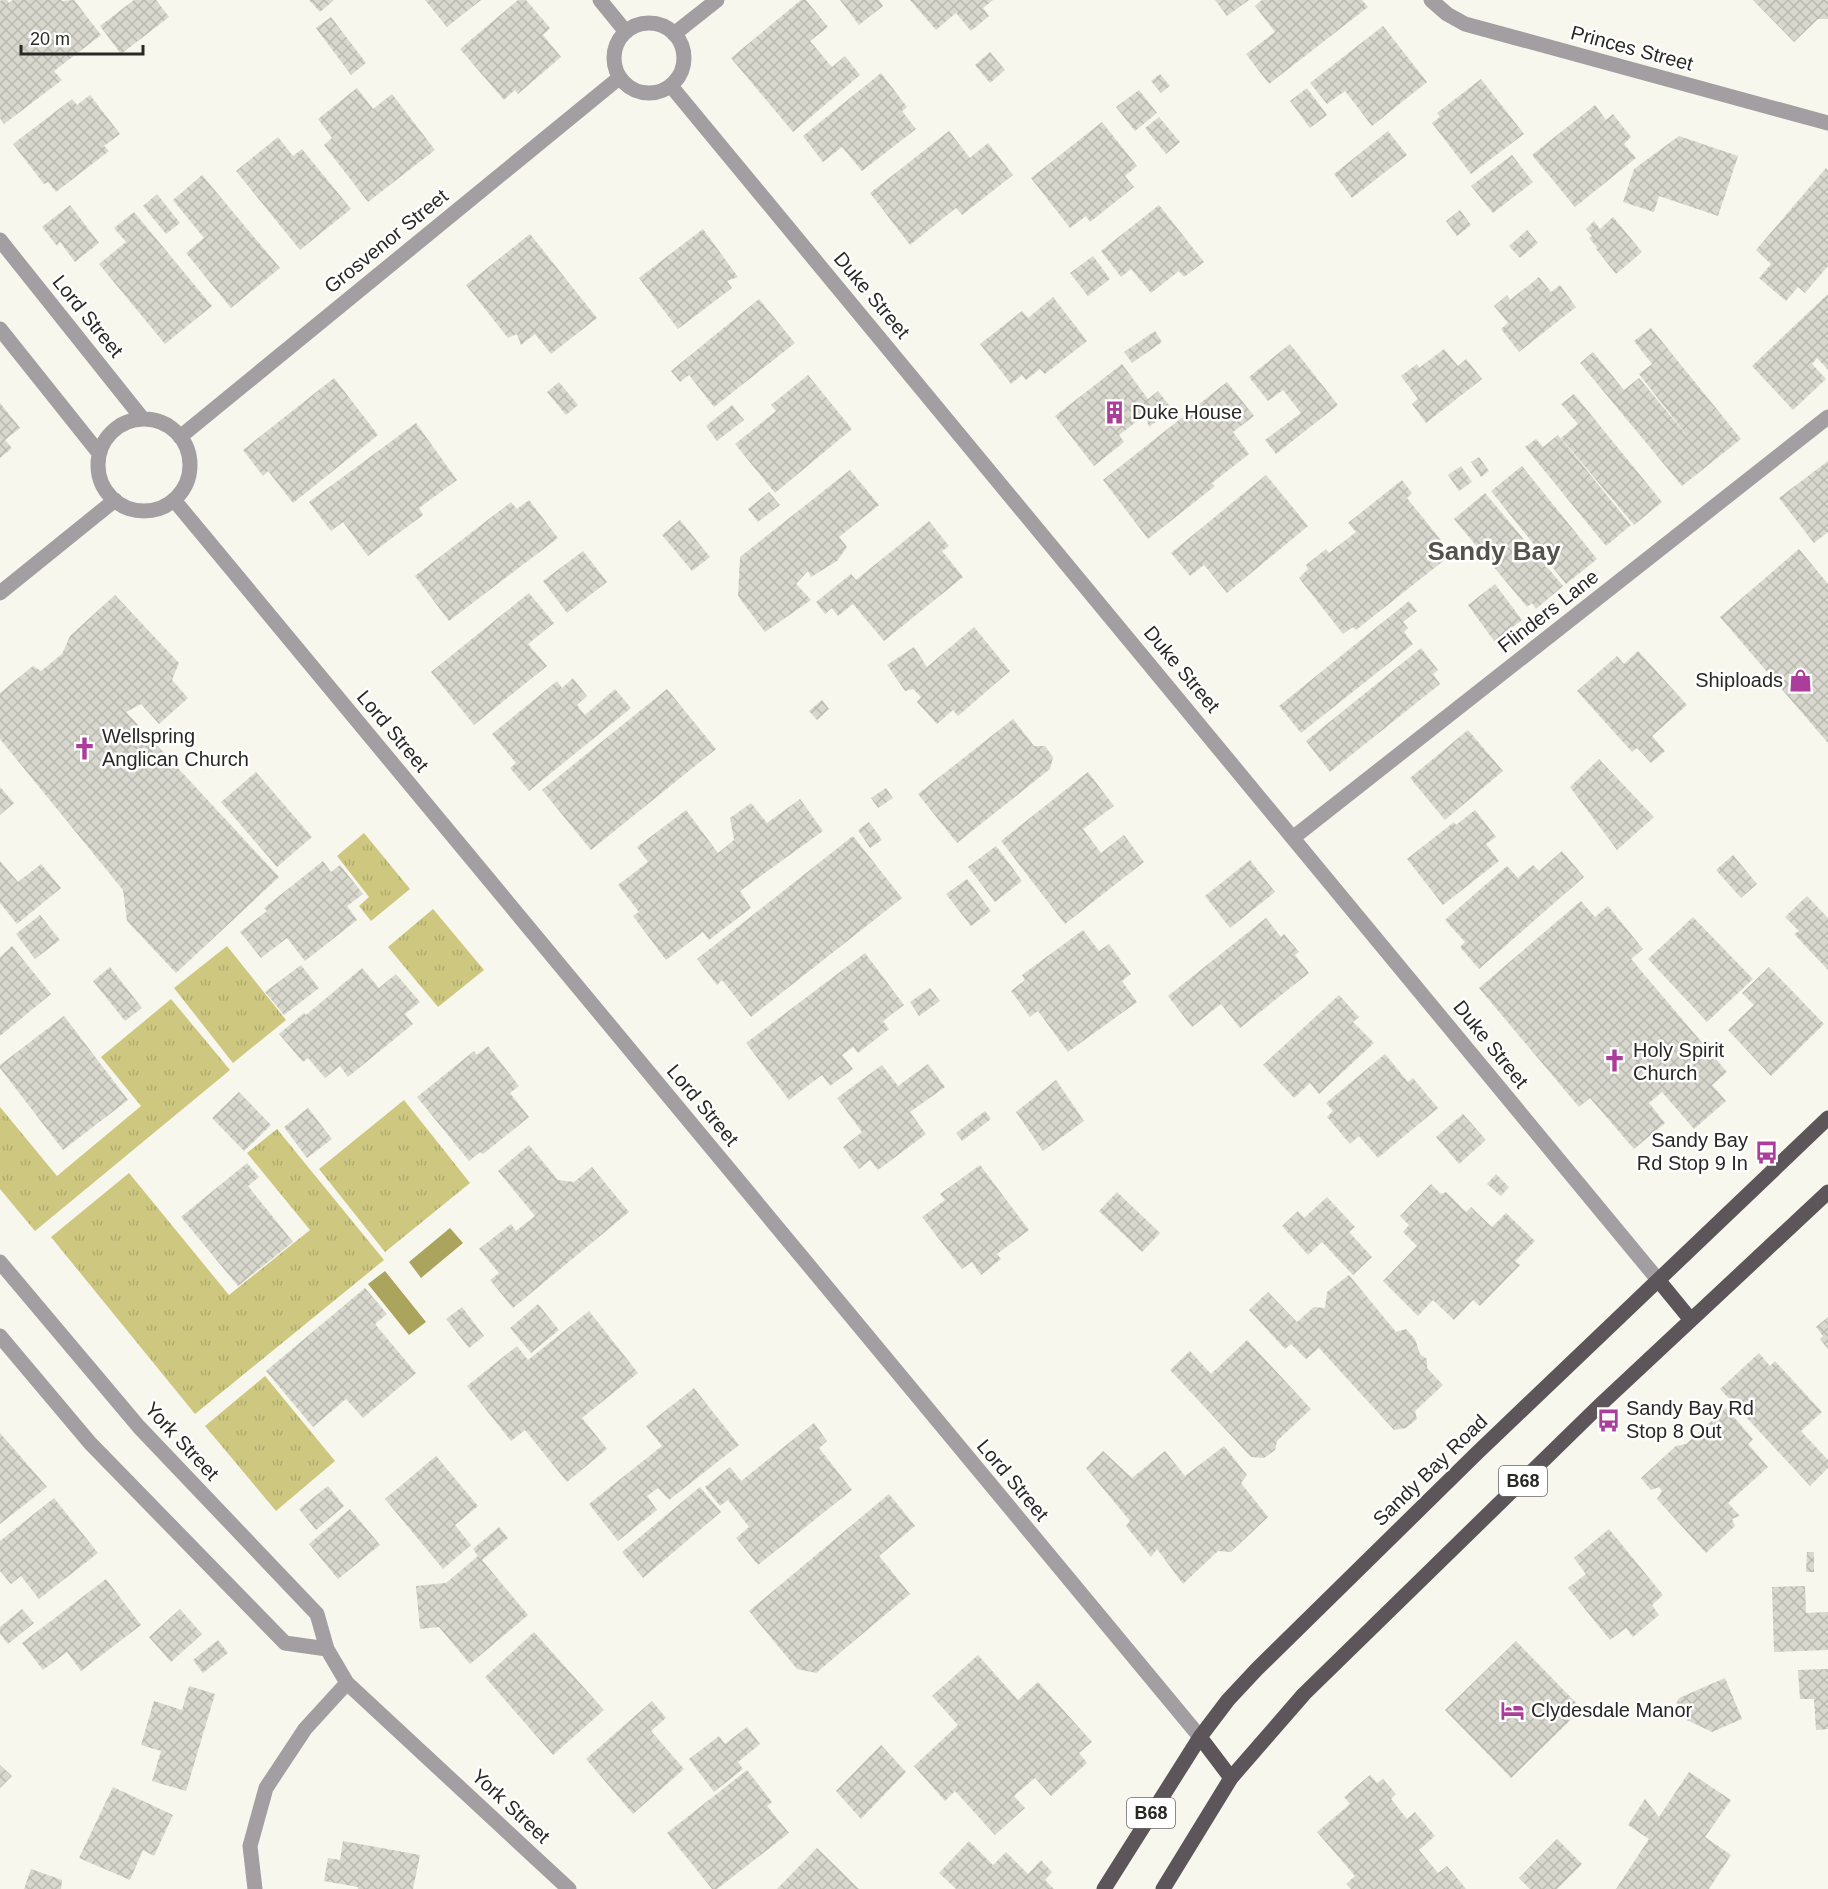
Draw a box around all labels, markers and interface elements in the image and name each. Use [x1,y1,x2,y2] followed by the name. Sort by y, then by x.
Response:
[21,18,142,56] scale bar
[1568,21,1696,75] street label: Princes Street
[30,29,70,49] text: 20 m
[320,184,452,297] street label: Grosvenor Street
[830,247,915,343] street label: Duke Street
[48,271,128,362] street label: Lord Street
[1101,399,1127,425] building icon: Duke House
[1132,401,1242,423] place label: Duke House
[1428,536,1561,566] district label: Sandy Bay
[1493,565,1603,657] street label: Flinders Lane
[1140,621,1225,717] street label: Duke Street
[1788,667,1814,693] shop icon: Shiploads
[1695,669,1783,691] place label: Shiploads
[353,686,434,776] street label: Lord Street
[102,725,249,770] place label: Wellspring Anglican Church
[71,735,97,761] church icon: Wellspring Anglican Church
[1449,996,1533,1092] street label: Duke Street
[1633,1039,1725,1084] place label: Holy Spirit Church
[1602,1048,1628,1074] church icon: Holy Spirit Church
[663,1060,744,1150] street label: Lord Street
[1637,1129,1748,1174] place label: Sandy Bay Rd Stop 9 In
[1753,1139,1779,1165] bus stop icon: Sandy Bay Rd Stop 9 In
[1626,1397,1754,1442] place label: Sandy Bay Rd Stop 8 Out
[140,1398,224,1485] street label: York Street
[1595,1407,1621,1433] bus stop icon: Sandy Bay Rd Stop 8 Out
[1368,1410,1492,1530] street label: Sandy Bay Road
[973,1435,1054,1525] street label: Lord Street
[1499,1466,1547,1496] road number: B68
[1500,1697,1526,1723] hotel icon: Clydesdale Manor
[1531,1699,1693,1721] place label: Clydesdale Manor
[468,1764,555,1848] street label: York Street
[1127,1798,1175,1828] road number: B68

